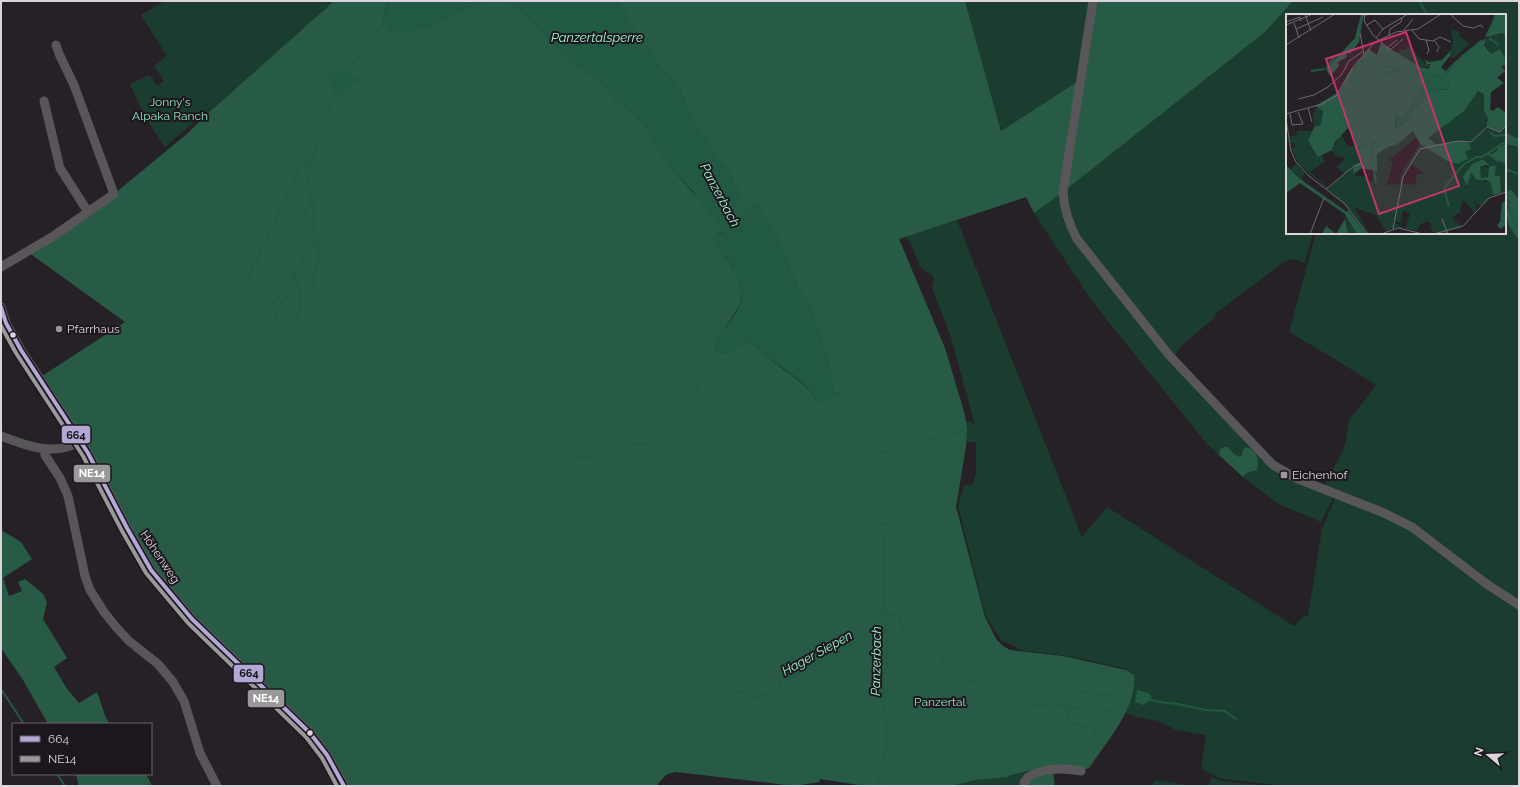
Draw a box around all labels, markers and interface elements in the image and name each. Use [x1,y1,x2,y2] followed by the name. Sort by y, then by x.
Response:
[1286,14,1506,234] inset map
[551,30,643,45] water label: Panzertalsperre
[132,95,208,123] park label: Jonny's Alpaka Ranch
[697,161,743,229] water label: Panzerbach
[67,322,120,336] place label: Pfarrhaus
[54,324,64,334] marker: Pfarrhaus
[8,330,18,340] unlabelled marker
[61,425,91,444] line badge: 664
[66,429,86,442] text: 664
[73,464,111,483] line badge: NE14
[79,467,105,480] text: NE14
[1292,468,1349,482] place label: Eichenhof
[1279,470,1289,480] marker: Eichenhof
[137,528,183,586] street label: Höhenweg
[868,626,884,696] water label: Panzerbach
[779,627,855,679] water label: Hager Siepen
[233,664,264,683] line badge: 664
[239,667,259,680] text: 664
[247,689,285,708] line badge: NE14
[253,692,279,705] text: NE14
[914,695,967,709] park label: Panzertal
[12,723,152,775] legend
[305,728,315,738] unlabelled marker
[48,732,69,746] text: 664
[1468,735,1508,775] north arrow
[1472,746,1487,758] text: N
[48,752,77,766] text: NE14

